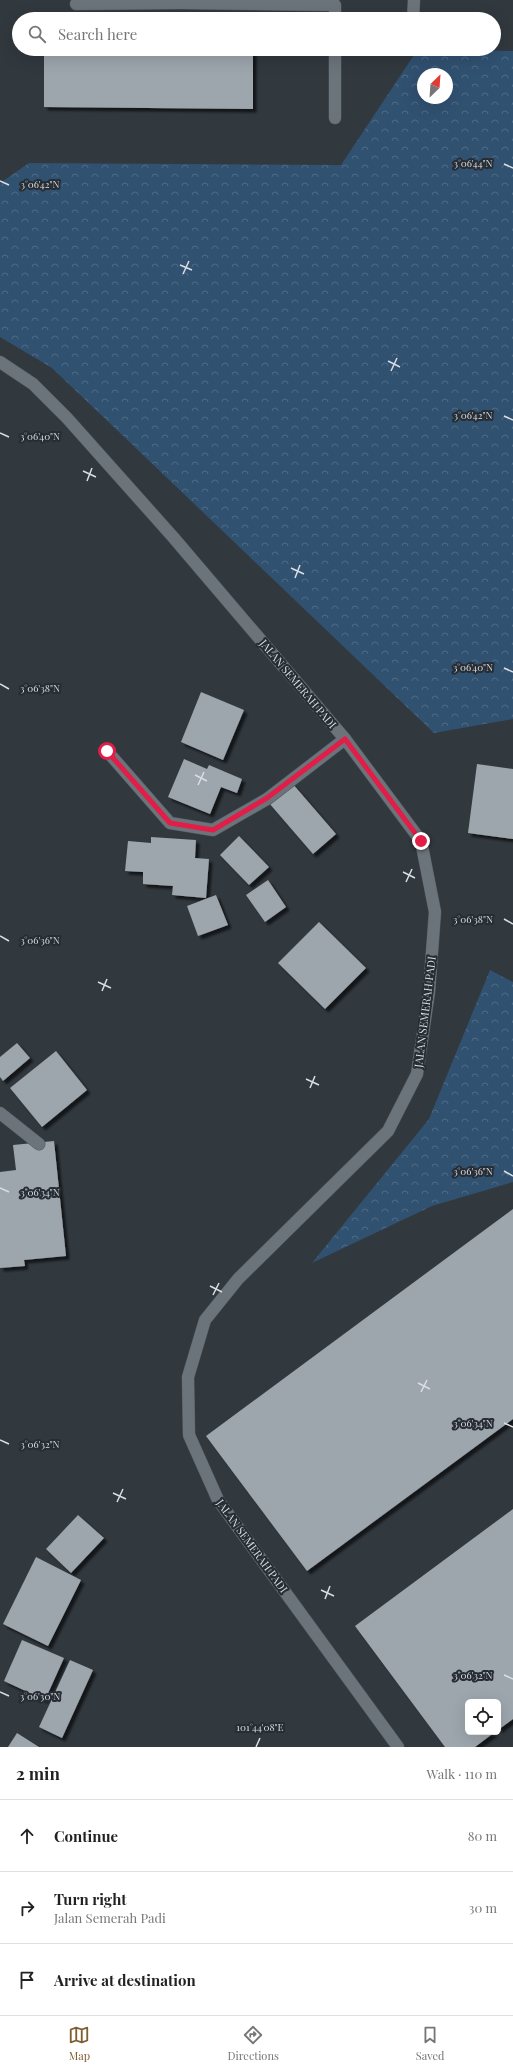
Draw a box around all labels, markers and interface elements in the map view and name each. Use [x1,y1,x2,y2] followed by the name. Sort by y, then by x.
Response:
[12,12,501,56] search box
[26,23,48,45] icon: search
[58,24,137,44] text: Search here
[417,68,453,104] north arrow
[453,156,493,170] text: 3°06'44"N
[20,177,60,191] text: 3°06'42"N
[453,408,493,422] text: 3°06'42"N
[20,429,60,443] text: 3°06'40"N
[256,635,340,732] street label: JALAN SEMERAH PADI
[453,660,493,674] text: 3°06'40"N
[20,681,60,695] text: 3°06'38"N
[98,742,116,760] route start
[412,832,430,850] route end
[453,912,493,926] text: 3°06'38"N
[20,933,60,947] text: 3°06'36"N
[410,955,439,1069] street label: JALAN SEMERAH PADI
[453,1164,493,1178] text: 3°06'36"N
[20,1185,60,1199] text: 3°06'34"N
[453,1416,493,1430] text: 3°06'34"N
[20,1437,60,1451] text: 3°06'32"N
[213,1495,292,1596] street label: JALAN SEMERAH PADI
[453,1668,493,1682] text: 3°06'32"N
[20,1689,60,1703] text: 3°06'30"N
[465,1699,501,1735] map controls
[465,1699,501,1735] button: locate
[236,1720,284,1734] text: 101°44'08"E
[16,1762,60,1784] text: 2 min
[427,1765,497,1782] text: Walk · 110 m
[16,1825,38,1847] icon: ahead
[54,1826,118,1846] text: Continue
[468,1827,497,1844] text: 80 m
[54,1889,127,1909] text: Turn right
[16,1897,38,1919] icon: right
[469,1899,497,1916] text: 30 m
[54,1909,166,1926] text: Jalan Semerah Padi
[16,1969,38,1991] icon: arrive
[54,1970,196,1990] text: Arrive at destination
[68,2024,90,2063] tab: Map
[227,2024,279,2063] tab: Directions
[416,2024,444,2063] tab: Saved

